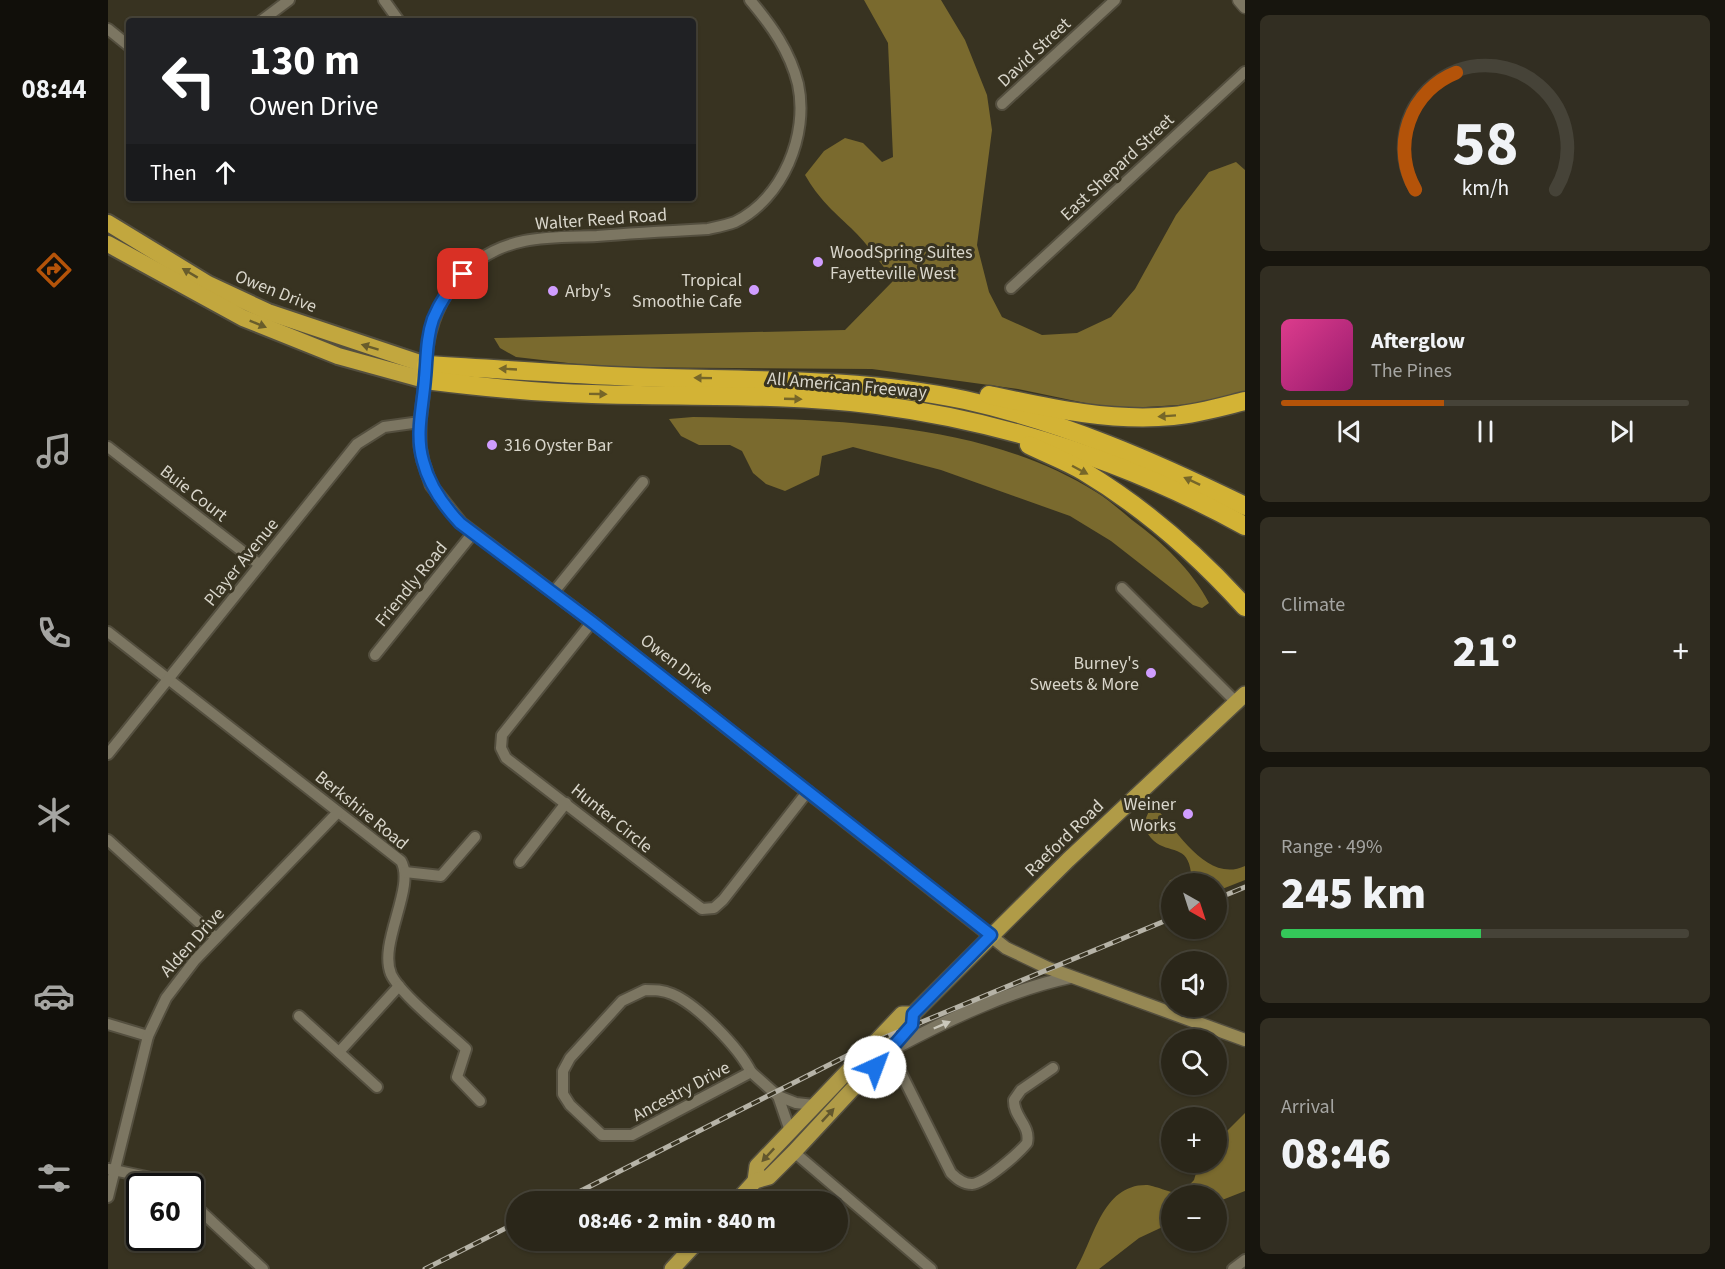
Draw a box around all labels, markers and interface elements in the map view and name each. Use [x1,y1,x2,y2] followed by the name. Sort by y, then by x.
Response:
[992,12,1076,93] street label: David Street
[249,31,360,91] text: 130 m
[150,42,228,120] icon: left
[21,70,87,109] text: 08:44
[249,87,378,126] text: Owen Drive
[1452,100,1518,189] text: 58
[1055,108,1180,227] street label: East Shepard Street
[209,156,242,189] icon: ahead
[150,157,197,189] text: Then
[1461,173,1509,204] text: km/h
[534,202,668,237] street label: Walter Reed Road
[830,240,973,286] place label: WoodSpring Suites Fayetteville West
[437,248,488,299] pin
[33,249,75,291] icon: directions
[811,255,825,269] marker: WoodSpring Suites Fayetteville West
[446,257,479,290] icon: arrive
[231,264,321,319] street label: Owen Drive
[182,268,198,279] one-way arrow
[632,268,742,314] place label: Tropical Smoothie Cafe
[565,279,611,304] place label: Arby's
[747,283,761,297] marker: Tropical Smoothie Cafe
[546,284,560,298] marker: Arby's
[249,319,267,329] one-way arrow
[1371,325,1465,357] text: Afterglow
[361,342,379,351] one-way arrow
[1371,357,1452,385] text: The Pines
[498,364,517,374] one-way arrow
[766,366,928,405] street label: All American Freeway
[693,373,712,383] one-way arrow
[589,389,608,399] one-way arrow
[784,394,803,403] one-way arrow
[1158,411,1177,421] one-way arrow
[1333,415,1366,448] icon: previous
[1469,415,1502,448] icon: pause
[1605,415,1638,448] icon: next
[33,430,75,472] icon: music
[504,433,613,458] place label: 316 Oyster Bar
[485,438,499,452] marker: 316 Oyster Bar
[155,459,233,528] street label: Buie Court
[1072,465,1089,475] one-way arrow
[1184,476,1201,485] one-way arrow
[198,513,285,612] street label: Player Avenue
[369,536,454,632] street label: Friendly Road
[1281,591,1345,619] text: Climate
[33,612,75,654] icon: phone
[1453,620,1517,684] text: 21°
[635,628,718,701] street label: Owen Drive
[1281,629,1297,676] text: −
[1673,629,1689,676] text: +
[1029,651,1139,697] place label: Burney's Sweets & More
[1144,666,1158,680] marker: Burney's Sweets & More
[310,765,414,856] street label: Berkshire Road
[566,778,658,859] street label: Hunter Circle
[1123,792,1177,838] place label: Weiner Works
[33,794,75,836] icon: climate
[1019,794,1109,883] street label: Raeford Road
[1181,807,1195,821] marker: Weiner Works
[1281,833,1382,861] text: Range · 49%
[1281,862,1426,926] text: 245 km
[1161,873,1227,939] north arrow
[1161,873,1227,1251] map controls
[154,902,230,983] street label: Alden Drive
[1161,951,1227,1017] button: sound
[33,975,75,1017] icon: car
[933,1020,951,1030] one-way arrow
[1161,1029,1227,1095] button: search
[843,1035,907,1099] position arrow
[628,1055,735,1128] street label: Ancestry Drive
[1281,1093,1335,1121] text: Arrival
[1161,1107,1227,1173] button: +
[821,1109,835,1123] one-way arrow
[1281,1122,1391,1186] text: 08:46
[762,1147,775,1162] one-way arrow
[33,1157,75,1199] icon: filters
[126,1173,204,1251] speed limit sign: 60
[1161,1185,1227,1251] button: −
[578,1205,776,1237] text: 08:46 · 2 min · 840 m

